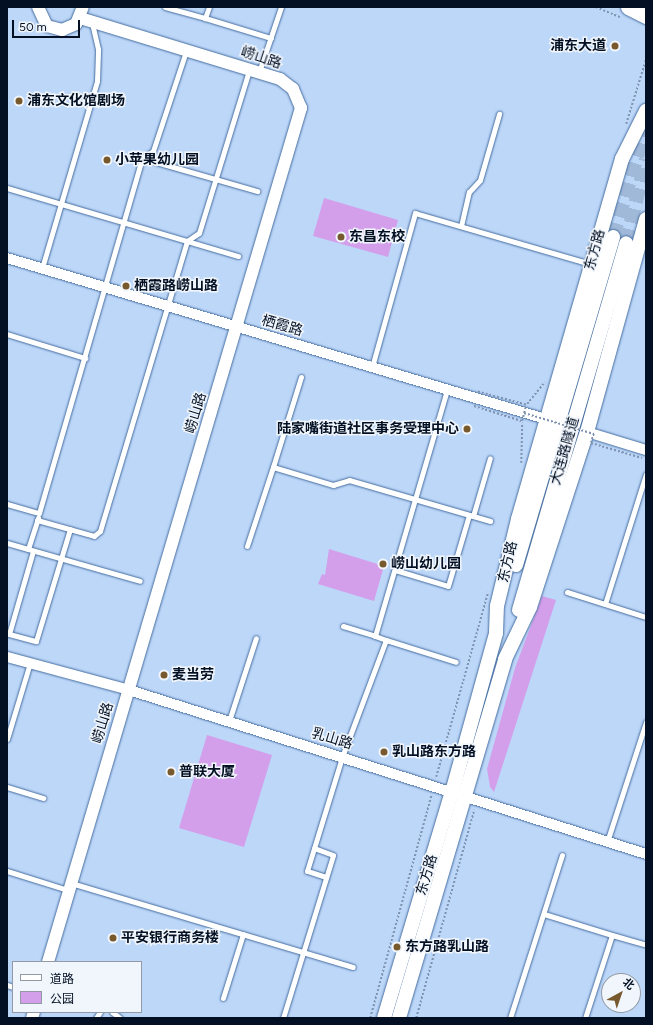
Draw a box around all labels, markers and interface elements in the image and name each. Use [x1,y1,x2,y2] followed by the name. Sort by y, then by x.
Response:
[14,12,82,38] scale bar
[19,20,47,34] text: 50 m
[550,38,606,54] place label: 浦东大道
[609,40,621,52] marker: 浦东大道
[238,44,284,72] street label: 崂山路
[27,93,125,109] place label: 浦东文化馆剧场
[14,96,24,106] marker: 浦东文化馆剧场
[115,152,199,168] place label: 小苹果幼儿园
[102,155,112,165] marker: 小苹果幼儿园
[581,228,609,272] street label: 东方路
[349,229,405,245] place label: 东昌东校
[336,232,346,242] marker: 东昌东校
[134,278,218,294] place label: 栖霞路崂山路
[121,281,131,291] marker: 栖霞路崂山路
[259,312,305,340] street label: 栖霞路
[182,390,210,436] street label: 崂山路
[547,415,583,487] street label: 大连路隧道
[277,421,459,437] place label: 陆家嘴街道社区事务受理中心
[462,424,472,434] marker: 陆家嘴街道社区事务受理中心
[495,540,521,584] street label: 东方路
[391,556,461,572] place label: 崂山幼儿园
[378,559,388,569] marker: 崂山幼儿园
[172,667,214,683] place label: 麦当劳
[159,670,169,680] marker: 麦当劳
[89,700,117,746] street label: 崂山路
[309,725,355,753] street label: 乳山路
[392,744,476,760] place label: 乳山路东方路
[379,747,389,757] marker: 乳山路东方路
[179,764,235,780] place label: 普联大厦
[166,767,176,777] marker: 普联大厦
[413,852,441,898] street label: 东方路
[121,930,219,946] place label: 平安银行商务楼
[108,933,118,943] marker: 平安银行商务楼
[405,939,489,955] place label: 东方路乳山路
[392,942,402,952] marker: 东方路乳山路
[12,961,142,1013] legend
[50,972,74,986] text: 道路
[601,973,641,1013] north arrow
[620,976,637,993] text: 北
[50,992,74,1006] text: 公园

